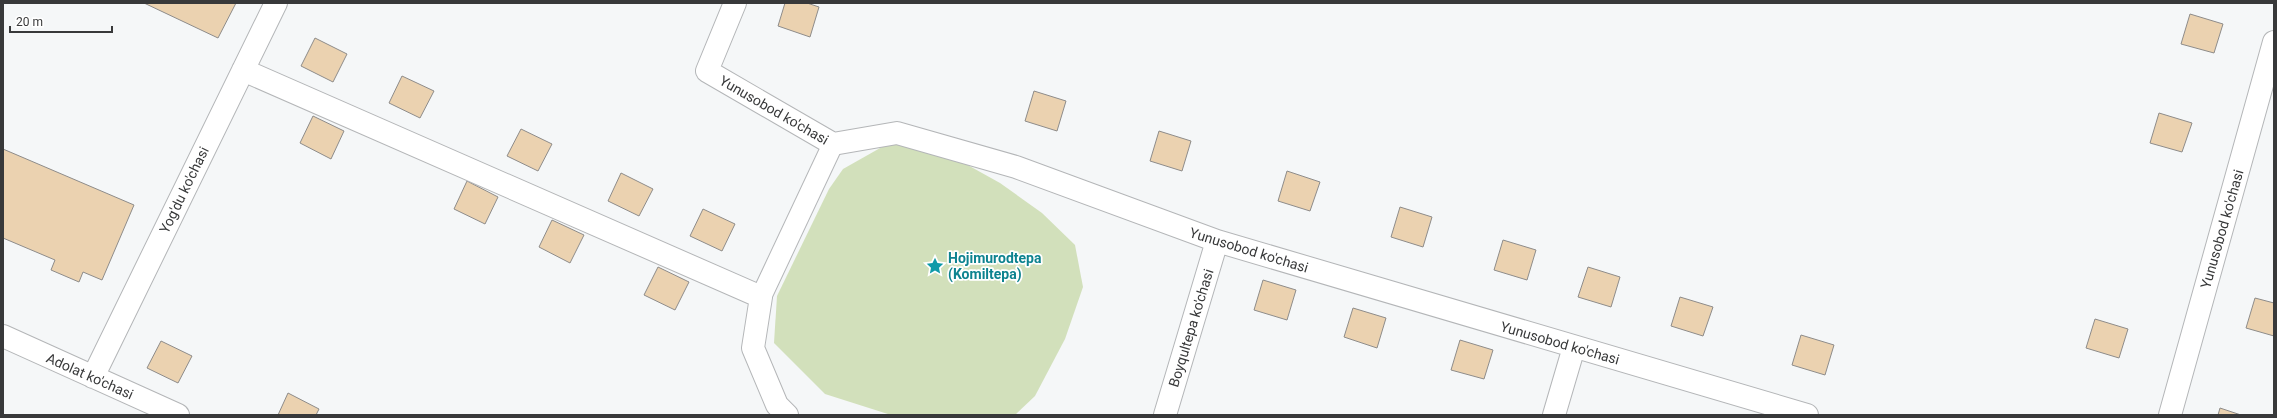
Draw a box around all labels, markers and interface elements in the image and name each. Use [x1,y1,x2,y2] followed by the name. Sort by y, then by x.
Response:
[10,8,112,34] scale bar
[16,15,43,29] text: 20 m
[717,72,831,148] street label: Yunusobod ko'chasi
[156,144,212,236] street label: Yog'du ko'chasi
[2197,168,2247,290] street label: Yunusobod ko'chasi
[1188,224,1310,276] street label: Yunusobod ko'chasi
[948,250,1042,283] place label: Hojimurodtepa (Komiltepa)
[925,256,945,276] place icon: Hojimurodtepa (Komiltepa)
[1165,267,1217,389] street label: Boyqultepa ko'chasi
[1499,318,1621,368] street label: Yunusobod ko'chasi
[44,350,136,402] street label: Adolat ko'chasi

